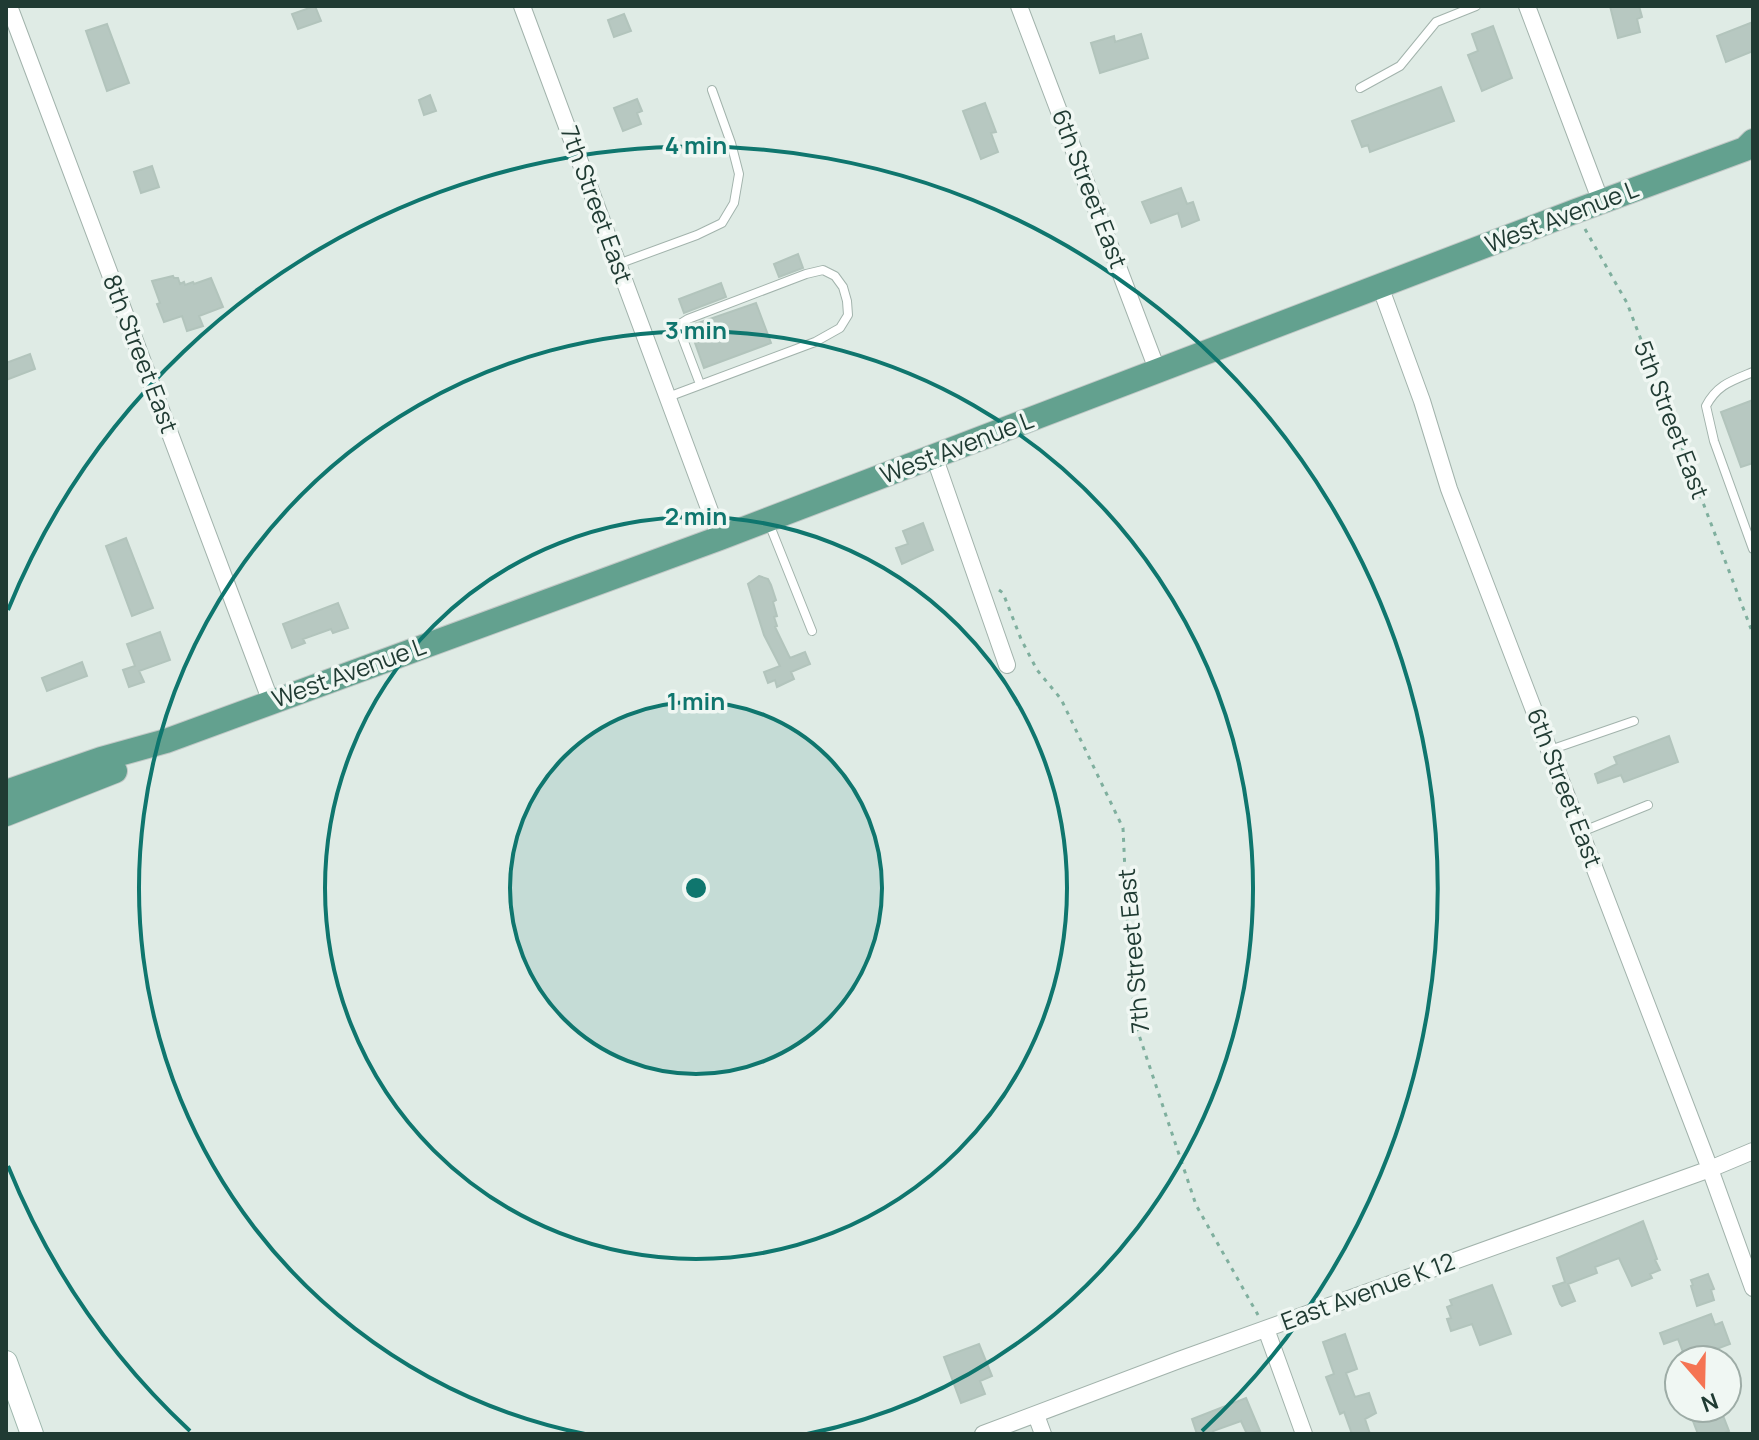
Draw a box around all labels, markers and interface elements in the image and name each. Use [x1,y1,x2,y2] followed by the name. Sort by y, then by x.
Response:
[1045,104,1136,273] street label: 6th Street East
[554,121,641,288] street label: 7th Street East
[665,128,727,161] text: 4 min
[1480,171,1643,260] street label: West Avenue L
[96,270,187,437] street label: 8th Street East
[665,313,727,346] text: 3 min
[1627,336,1718,503] street label: 5th Street East
[875,402,1038,491] street label: West Avenue L
[665,499,727,532] text: 2 min
[267,629,430,715] street label: West Avenue L
[667,684,725,717] text: 1 min
[1520,703,1611,872] street label: 6th Street East
[1109,867,1156,1035] street label: 7th Street East
[682,874,710,902] centre of rings
[1276,1244,1459,1337] street label: East Avenue K 12
[1663,1344,1743,1424] north arrow
[1697,1386,1722,1420] text: N

